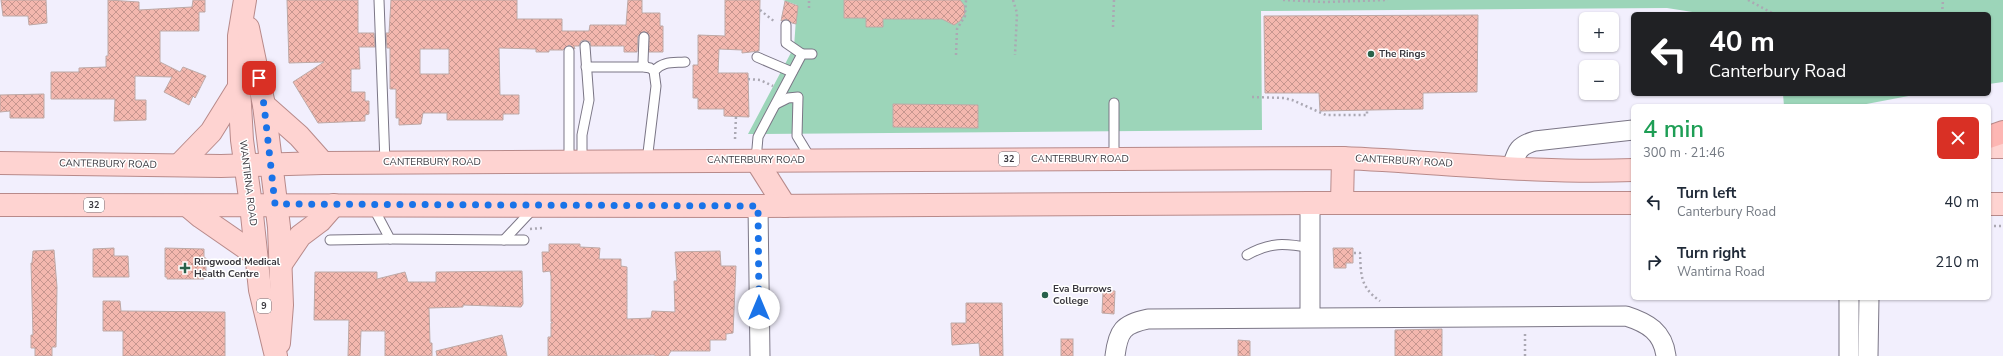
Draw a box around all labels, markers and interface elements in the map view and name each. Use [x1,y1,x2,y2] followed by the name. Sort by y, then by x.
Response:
[1579,12,1619,100] map controls
[1579,12,1619,52] button: +
[1709,23,1775,61] text: 40 m
[1643,28,1695,80] icon: left
[1379,47,1425,61] place label: The Rings
[1366,49,1376,59] marker: The Rings
[1709,59,1846,83] text: Canterbury Road
[1579,60,1619,100] button: −
[242,61,276,95] pin
[248,67,270,89] icon: arrive
[1643,113,1704,145] text: 4 min
[1937,117,1979,159] button: close
[236,139,260,227] street label: WANTIRNA ROAD
[1643,144,1725,162] text: 300 m · 21:46
[1355,151,1453,171] street label: CANTERBURY ROAD
[999,152,1019,166] road number: 32
[1031,152,1129,166] street label: CANTERBURY ROAD
[707,153,805,167] street label: CANTERBURY ROAD
[383,155,481,169] street label: CANTERBURY ROAD
[59,156,157,172] street label: CANTERBURY ROAD
[1677,183,1736,203] text: Turn left
[1643,191,1665,213] icon: left
[1944,192,1979,212] text: 40 m
[84,198,104,212] road number: 32
[1677,203,1776,221] text: Canterbury Road
[1677,243,1746,263] text: Turn right
[1643,251,1665,273] icon: right
[1935,252,1979,272] text: 210 m
[194,255,281,281] place label: Ringwood Medical Health Centre
[179,262,191,274] marker: Ringwood Medical Health Centre
[1677,263,1765,281] text: Wantirna Road
[1053,282,1112,308] place label: Eva Burrows College
[738,287,780,329] position arrow
[1040,290,1050,300] marker: Eva Burrows College
[257,299,271,313] road number: 9

